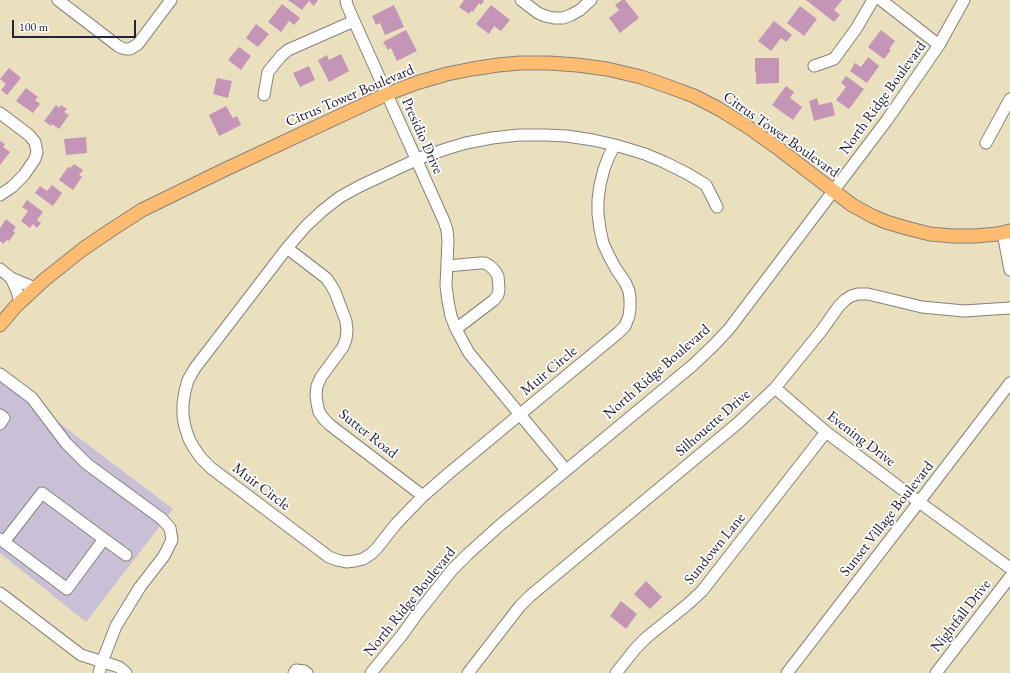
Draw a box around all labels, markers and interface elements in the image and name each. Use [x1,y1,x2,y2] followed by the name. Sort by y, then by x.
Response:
[14,12,138,38] scale bar
[19,19,48,35] text: 100 m
[836,38,930,158] street label: North Ridge Boulevard
[283,61,417,131] street label: Citrus Tower Boulevard
[719,88,843,182] street label: Citrus Tower Boulevard
[397,95,447,177] street label: Presidio Drive
[600,321,714,423] street label: North Ridge Boulevard
[517,342,581,400] street label: Muir Circle
[672,386,754,460] street label: Silhouette Drive
[335,405,401,463] street label: Sutter Road
[823,407,899,471] street label: Evening Drive
[836,458,938,580] street label: Sunset Village Boulevard
[228,459,294,515] street label: Muir Circle
[681,509,749,589] street label: Sundown Lane
[360,544,460,660] street label: North Ridge Boulevard
[927,576,995,656] street label: Nightfall Drive

